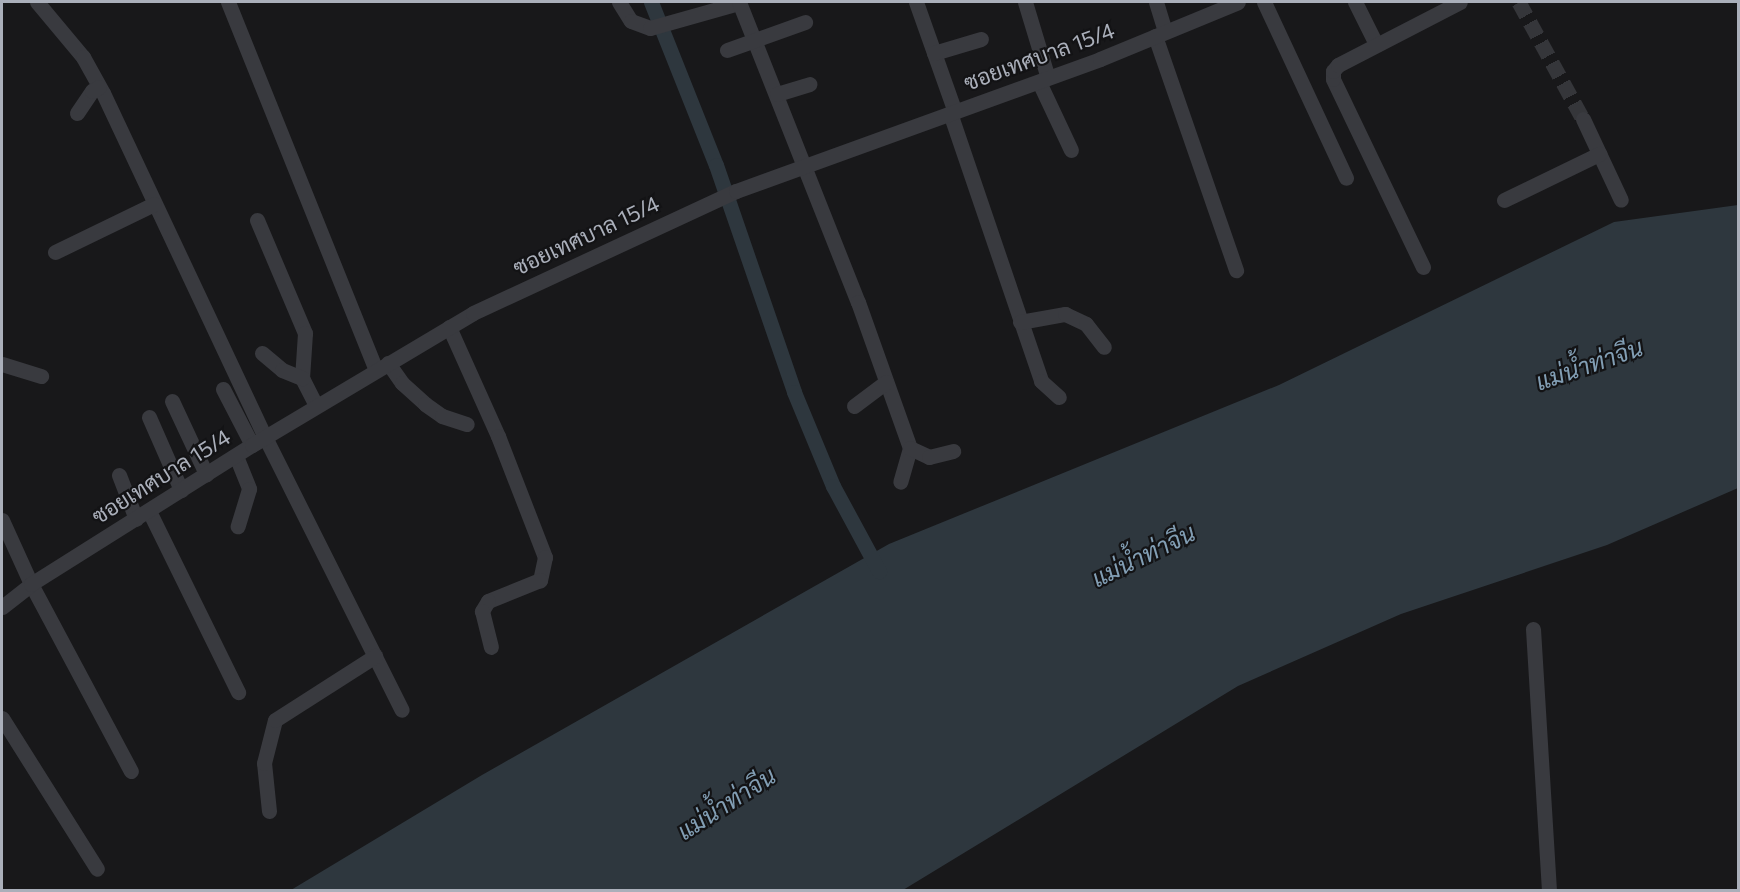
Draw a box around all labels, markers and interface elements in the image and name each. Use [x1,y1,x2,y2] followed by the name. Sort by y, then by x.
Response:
[960,17,1118,95] street label: ซอยเทศบาล 15/4
[509,190,663,280] street label: ซอยเทศบาล 15/4
[1532,332,1646,396] water label: แม่น้ำท่าจีน
[87,423,235,529] street label: ซอยเทศบาล 15/4
[1087,518,1199,592] water label: แม่น้ำท่าจีน
[671,761,781,845] water label: แม่น้ำท่าจีน

